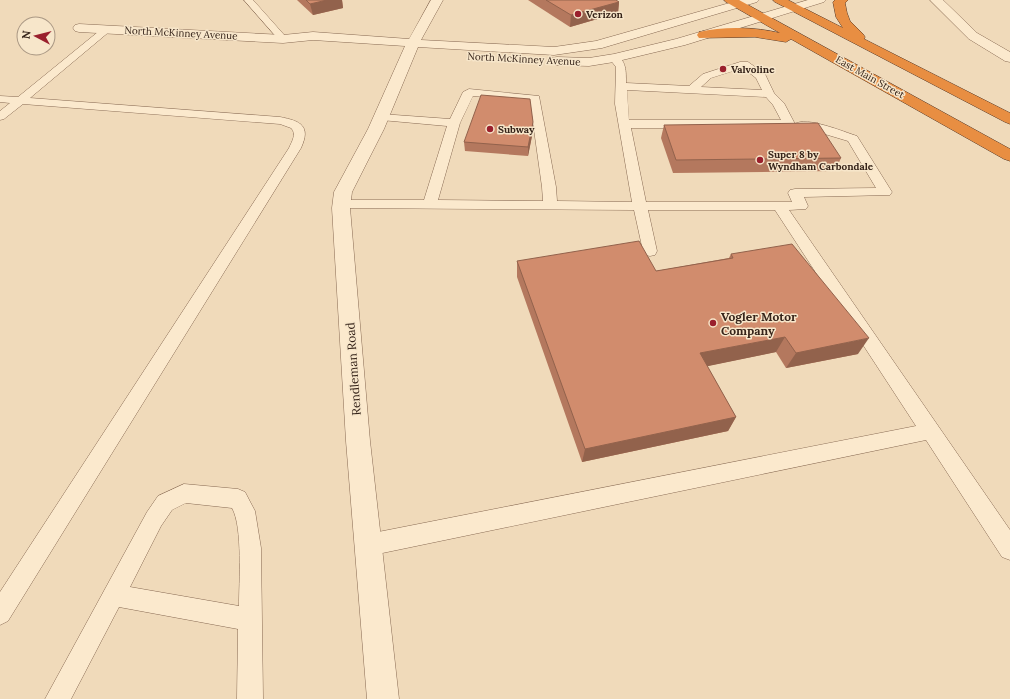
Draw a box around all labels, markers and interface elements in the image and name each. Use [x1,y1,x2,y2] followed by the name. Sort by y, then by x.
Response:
[586,8,624,21] place label: Verizon
[573,9,583,19] marker: Verizon
[16,16,56,56] north arrow
[124,24,239,42] street label: North McKinney Avenue
[19,29,34,40] text: N
[467,50,582,68] street label: North McKinney Avenue
[833,53,907,101] street label: East Main Street
[731,63,775,76] place label: Valvoline
[718,64,728,74] marker: Valvoline
[498,123,535,136] place label: Subway
[485,124,495,134] marker: Subway
[768,148,874,173] place label: Super 8 by Wyndham Carbondale
[755,155,765,165] marker: Super 8 by Wyndham Carbondale
[721,309,797,338] place label: Vogler Motor Company
[708,318,718,328] marker: Vogler Motor Company
[342,322,364,416] street label: Rendleman Road

